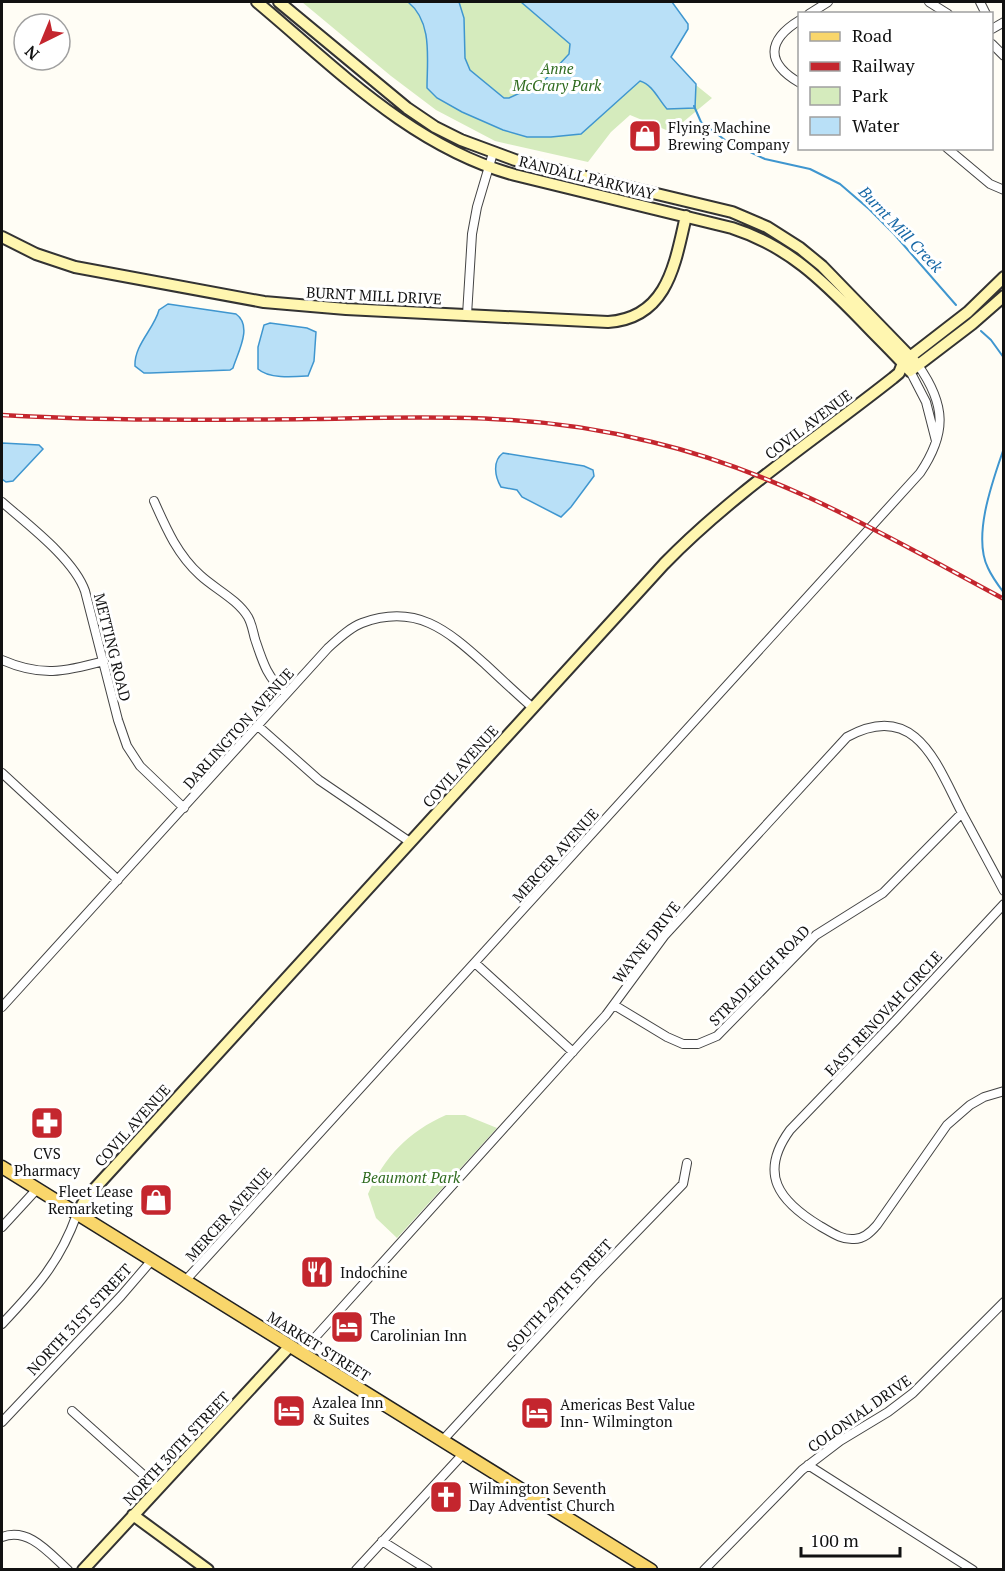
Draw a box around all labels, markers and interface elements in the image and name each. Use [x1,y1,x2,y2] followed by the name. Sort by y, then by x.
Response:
[12,12,72,72] north arrow
[798,12,993,150] legend
[852,23,892,47] text: Road
[20,41,44,65] text: N
[852,53,916,77] text: Railway
[512,58,602,95] park label: Anne McCrary Park
[852,83,889,107] text: Park
[852,113,899,137] text: Water
[668,117,790,154] place label: Flying Machine Brewing Company
[627,118,663,154] shop icon: Flying Machine Brewing Company
[517,150,657,204] street label: RANDALL PARKWAY
[853,180,948,277] water label: Burnt Mill Creek
[306,281,442,309] street label: BURNT MILL DRIVE
[760,385,856,463] street label: COVIL AVENUE
[90,591,136,703] street label: METTING ROAD
[178,663,298,793] street label: DARLINGTON AVENUE
[418,721,502,811] street label: COVIL AVENUE
[508,804,602,906] street label: MERCER AVENUE
[608,897,684,987] street label: WAYNE DRIVE
[704,920,814,1030] street label: STRADLEIGH ROAD
[820,946,946,1080] street label: EAST RENOVAH CIRCLE
[90,1080,174,1170] street label: COVIL AVENUE
[29,1105,65,1141] pharmacy icon: CVS Pharmacy
[14,1143,81,1180] place label: CVS Pharmacy
[181,1163,275,1265] street label: MERCER AVENUE
[361,1167,461,1187] park label: Beaumont Park
[48,1181,134,1218] place label: Fleet Lease Remarketing
[138,1182,174,1218] shop icon: Fleet Lease Remarketing
[502,1235,616,1355] street label: SOUTH 29TH STREET
[299,1254,335,1290] restaurant icon: Indochine
[22,1259,136,1379] street label: NORTH 31ST STREET
[340,1262,408,1282] place label: Indochine
[264,1306,374,1386] street label: MARKET STREET
[370,1308,467,1345] place label: The Carolinian Inn
[329,1309,365,1345] hotel icon: The Carolinian Inn
[803,1370,915,1456] street label: COLONIAL DRIVE
[118,1387,234,1509] street label: NORTH 30TH STREET
[312,1392,384,1429] place label: Azalea Inn & Suites
[271,1393,307,1429] hotel icon: Azalea Inn & Suites
[560,1394,695,1431] place label: Americas Best Value Inn- Wilmington
[519,1395,555,1431] hotel icon: Americas Best Value Inn- Wilmington
[469,1478,615,1515] place label: Wilmington Seventh Day Adventist Church
[428,1479,464,1515] church icon: Wilmington Seventh Day Adventist Church
[801,1520,900,1558] scale bar
[810,1528,859,1552] text: 100 m

